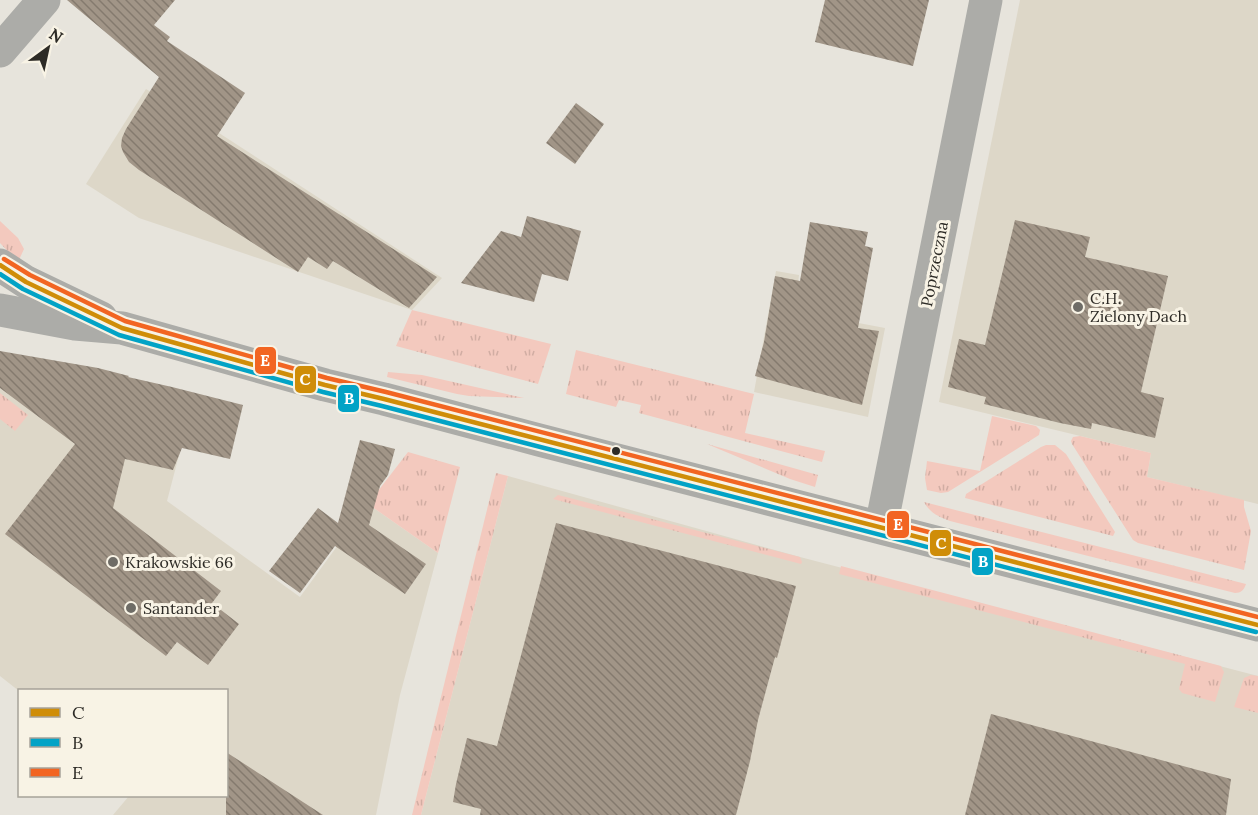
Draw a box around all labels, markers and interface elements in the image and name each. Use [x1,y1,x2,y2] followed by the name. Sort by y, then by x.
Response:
[18,18,78,78] north arrow
[46,24,67,47] text: N
[916,220,952,308] street label: Poprzeczna
[1090,288,1187,326] place label: C.H. Zielony Dach
[1071,300,1085,314] marker: C.H. Zielony Dach
[254,346,277,375] line badge: E
[260,350,270,370] text: E
[294,365,317,394] line badge: C
[299,369,311,389] text: C
[337,384,360,413] line badge: B
[344,388,355,408] text: B
[610,445,622,457] unlabelled marker
[886,510,910,539] line badge: E
[893,514,903,534] text: E
[929,529,952,557] line badge: C
[935,533,947,553] text: C
[971,547,994,576] line badge: B
[978,551,989,571] text: B
[125,552,233,572] place label: Krakowskie 66
[106,555,120,569] marker: Krakowskie 66
[143,598,219,618] place label: Santander
[124,601,138,615] marker: Santander
[18,689,228,797] legend
[72,701,85,724] text: C
[72,731,83,754] text: B
[72,761,83,784] text: E

